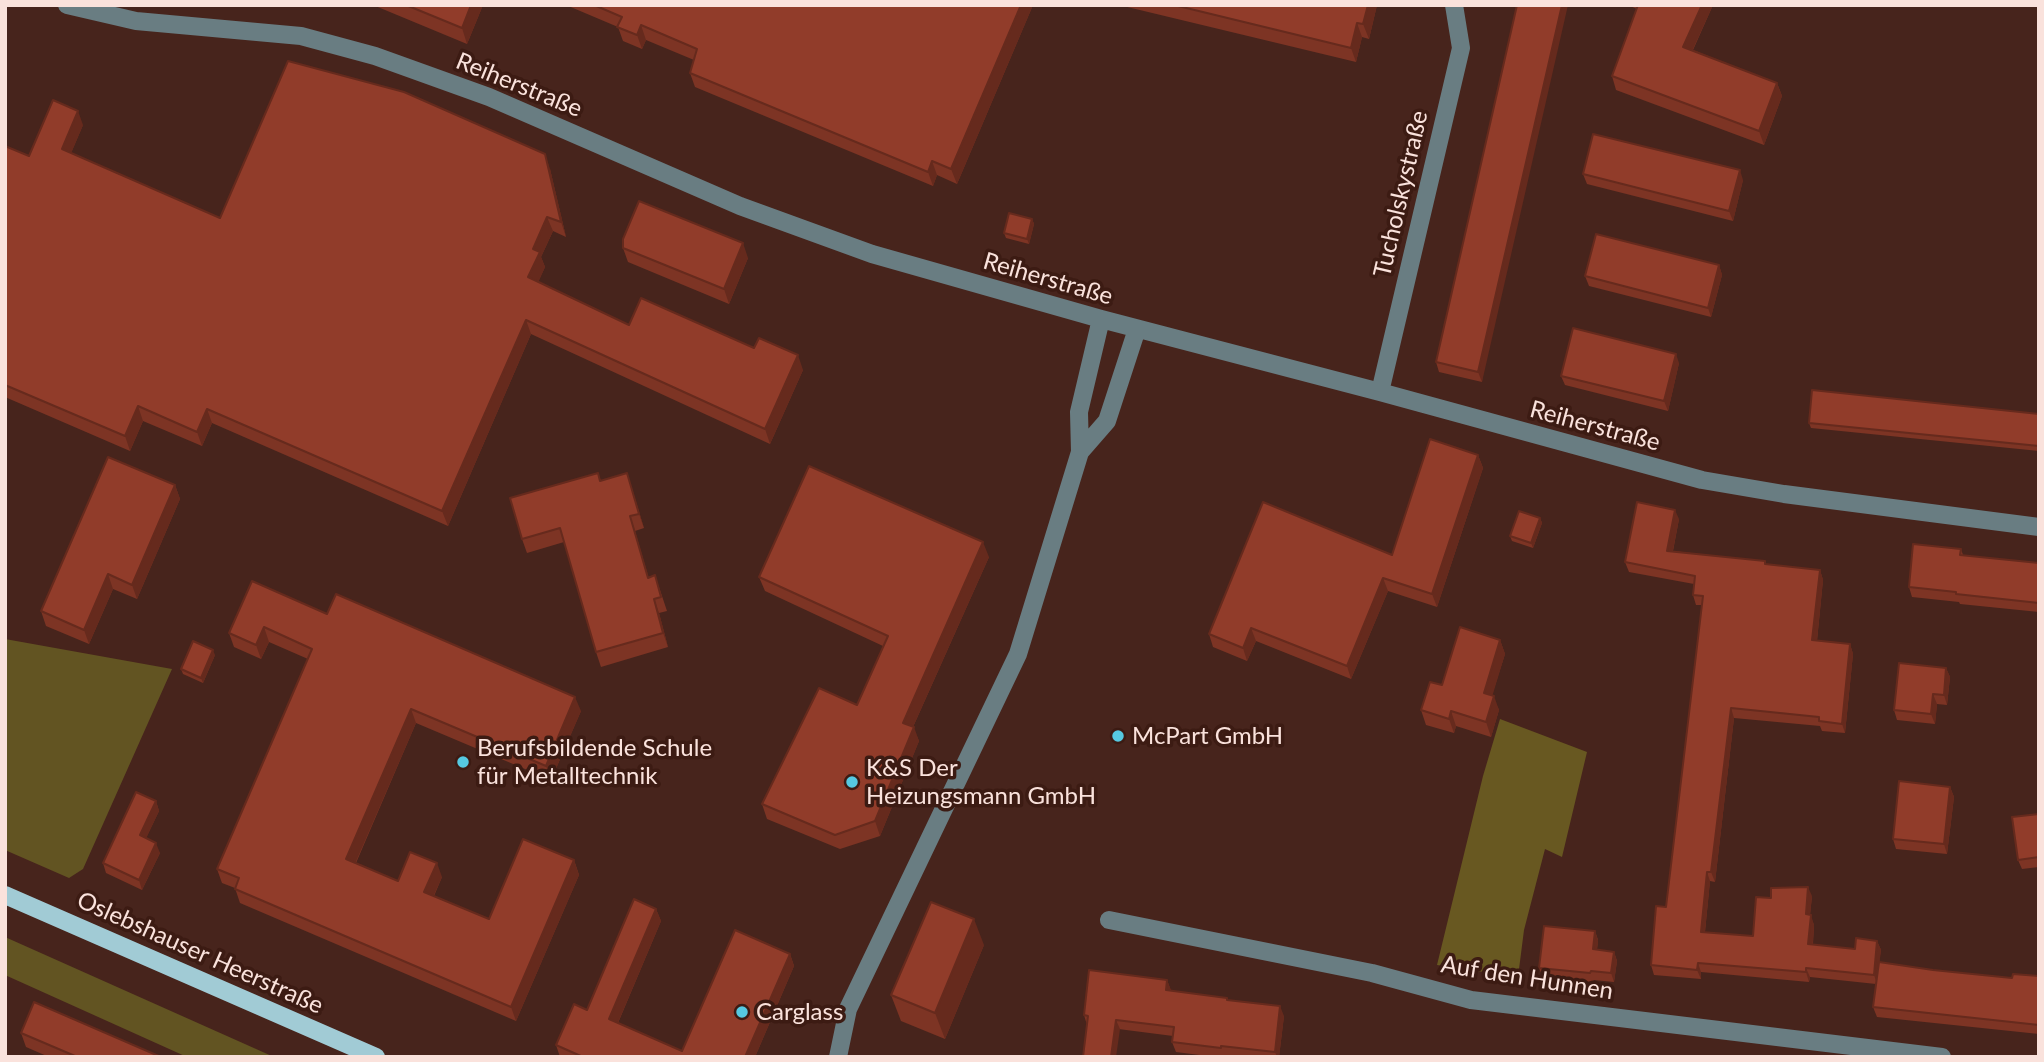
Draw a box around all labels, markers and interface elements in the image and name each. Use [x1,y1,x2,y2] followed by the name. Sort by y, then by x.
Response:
[452,47,586,123] street label: Reiherstraße
[1368,108,1434,280] street label: Tucholskystraße
[980,247,1116,311] street label: Reiherstraße
[1527,395,1663,457] street label: Reiherstraße
[1132,722,1283,750] place label: McPart GmbH
[1110,728,1126,744] marker: McPart GmbH
[477,734,712,790] place label: Berufsbildende Schule für Metalltechnik
[455,754,471,770] marker: Berufsbildende Schule für Metalltechnik
[866,754,1096,810] place label: K&S Der Heizungsmann GmbH
[844,774,860,790] marker: K&S Der Heizungsmann GmbH
[73,886,327,1020] street label: Oslebshauser Heerstraße
[1439,950,1615,1006] street label: Auf den Hunnen
[756,998,843,1026] place label: Carglass
[734,1004,750,1020] marker: Carglass

